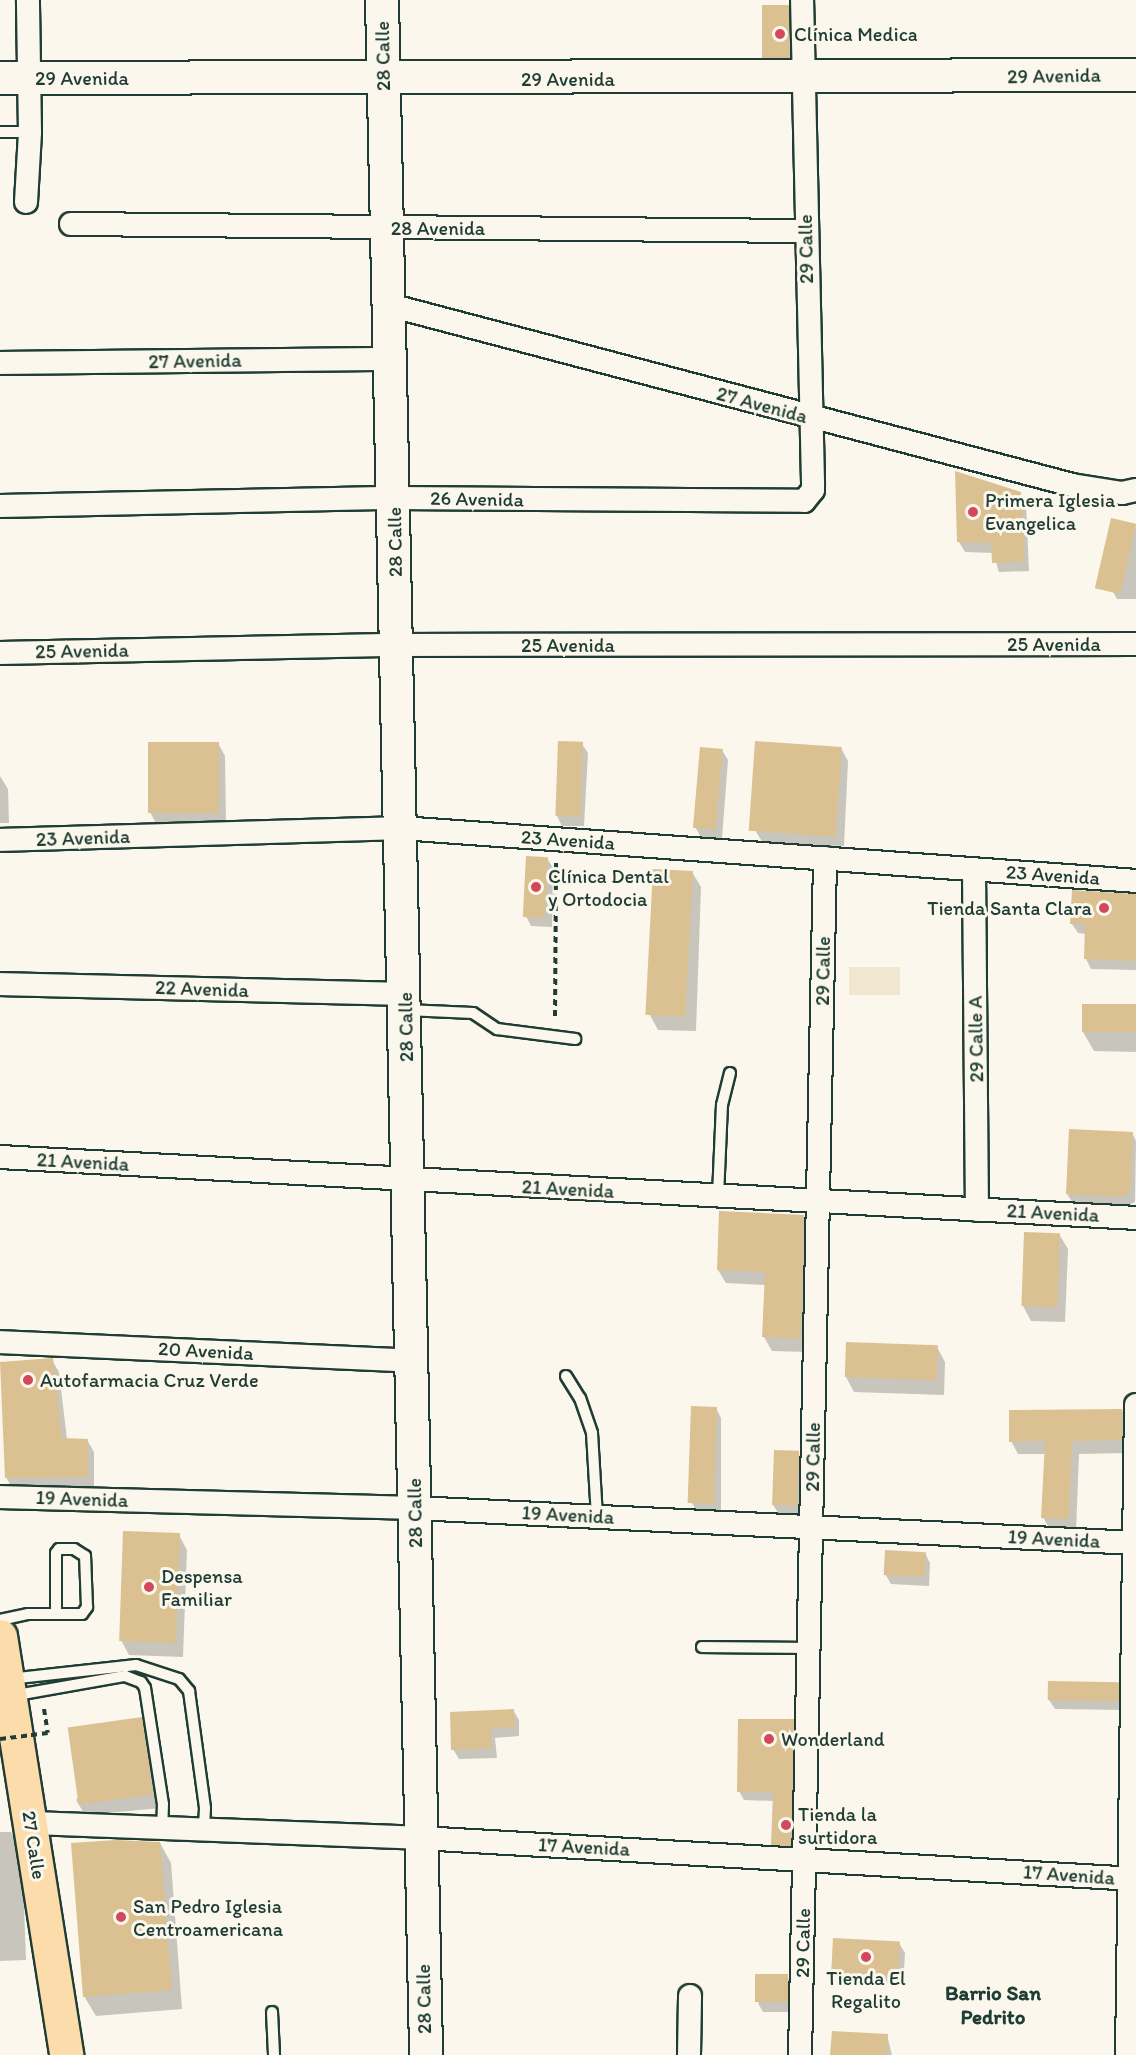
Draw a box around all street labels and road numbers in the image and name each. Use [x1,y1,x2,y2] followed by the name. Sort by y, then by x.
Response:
[370,21,396,91] street label: 28 Calle
[1007,63,1101,89] street label: 29 Avenida
[35,66,129,90] street label: 29 Avenida
[521,67,615,91] street label: 29 Avenida
[793,214,819,284] street label: 29 Calle
[391,216,485,240] street label: 28 Avenida
[148,348,242,374] street label: 27 Avenida
[714,381,810,429] street label: 27 Avenida
[430,486,524,512] street label: 26 Avenida
[382,507,408,577] street label: 28 Calle
[1007,632,1101,656] street label: 25 Avenida
[521,633,615,657] street label: 25 Avenida
[35,638,129,664] street label: 25 Avenida
[35,824,131,852] street label: 23 Avenida
[520,825,616,855] street label: 23 Avenida
[1005,860,1101,890] street label: 23 Avenida
[810,936,836,1006] street label: 29 Calle
[155,975,249,1003] street label: 22 Avenida
[393,992,419,1062] street label: 28 Calle
[963,995,989,1083] street label: 29 Calle A
[36,1148,130,1176] street label: 21 Avenida
[521,1175,615,1203] street label: 21 Avenida
[1006,1199,1100,1227] street label: 21 Avenida
[158,1337,254,1365] street label: 20 Avenida
[800,1422,826,1492] street label: 29 Calle
[402,1478,428,1548] street label: 28 Calle
[35,1485,129,1513] street label: 19 Avenida
[521,1501,615,1529] street label: 19 Avenida
[1007,1525,1101,1553] street label: 19 Avenida
[17,1809,51,1881] street label: 27 Calle
[537,1833,631,1861] street label: 17 Avenida
[1022,1860,1116,1890] street label: 17 Avenida
[790,1908,816,1978] street label: 29 Calle
[411,1964,437,2034] street label: 28 Calle

